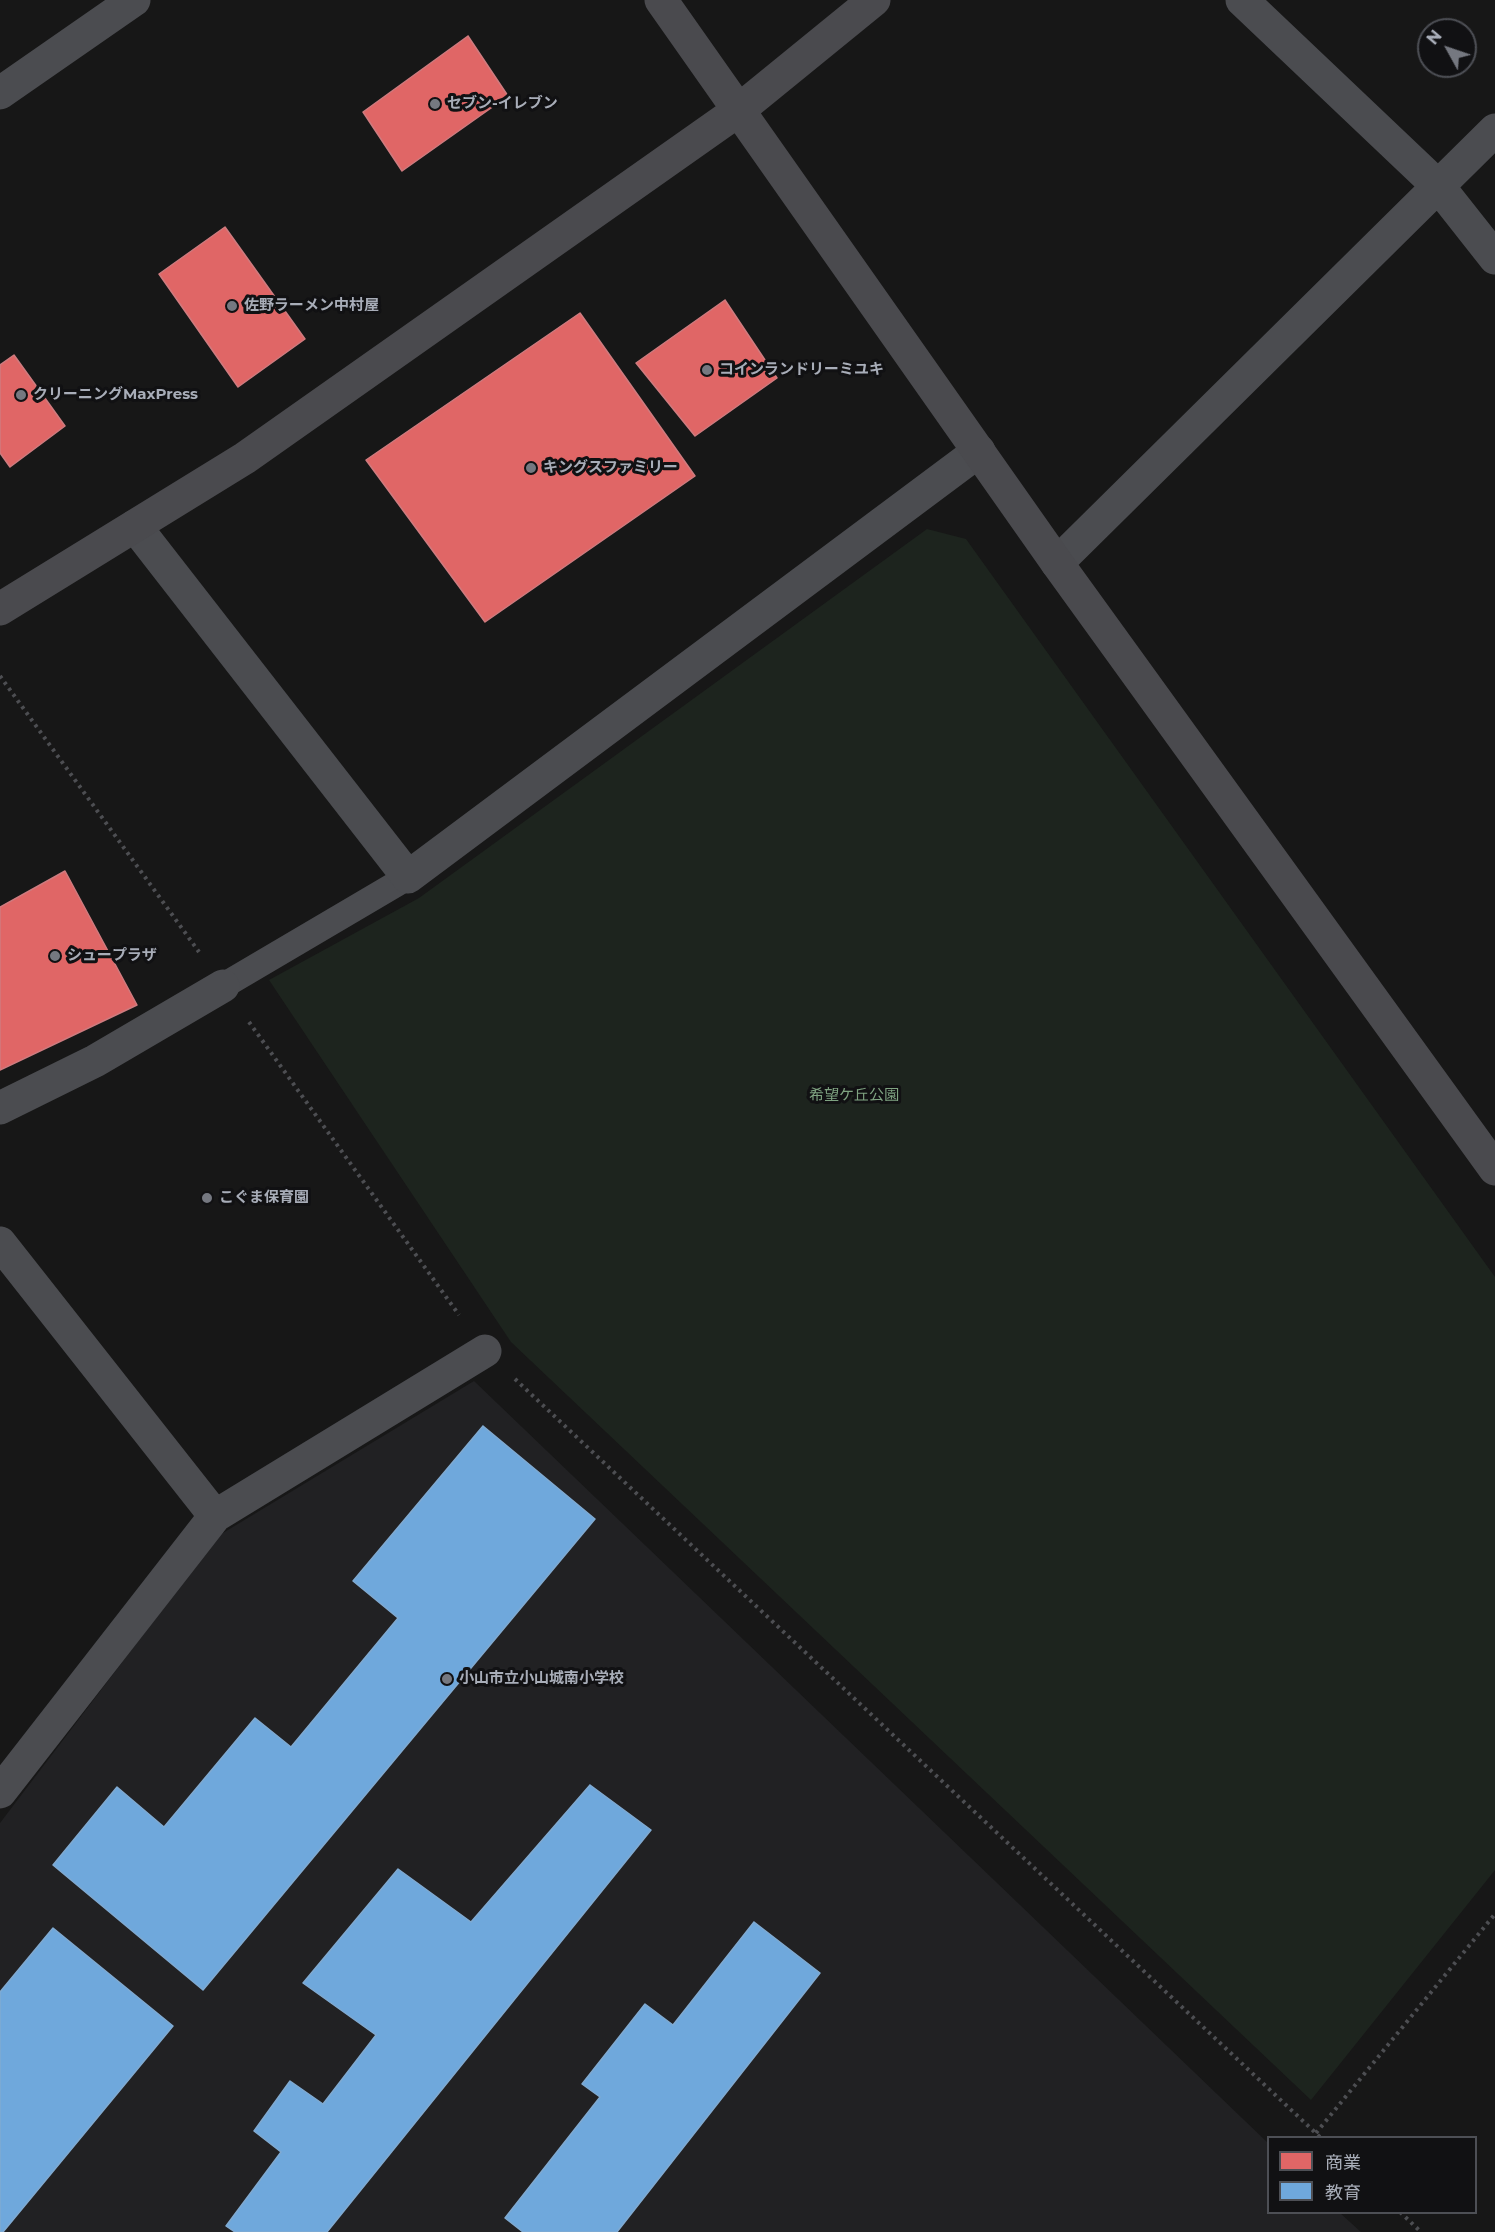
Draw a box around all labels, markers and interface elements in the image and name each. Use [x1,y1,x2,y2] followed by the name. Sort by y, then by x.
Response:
[1417,18,1477,78] north arrow
[1423,26,1446,48] text: N
[447,95,558,113] place label: セブン-イレブン
[428,97,442,111] marker: セブン-イレブン
[244,297,379,315] place label: 佐野ラーメン中村屋
[225,299,239,313] marker: 佐野ラーメン中村屋
[719,361,884,379] place label: コインランドリーミユキ
[700,363,714,377] marker: コインランドリーミユキ
[33,386,198,404] place label: クリーニングMaxPress
[14,388,28,402] marker: クリーニングMaxPress
[543,459,678,477] place label: キングスファミリー
[524,461,538,475] marker: キングスファミリー
[67,947,157,965] place label: シュープラザ
[48,949,62,963] marker: シュープラザ
[809,1087,899,1105] park label: 希望ケ丘公園
[219,1189,309,1207] place label: こぐま保育園
[200,1191,214,1205] marker: こぐま保育園
[459,1670,624,1688] place label: 小山市立小山城南小学校
[440,1672,454,1686] marker: 小山市立小山城南小学校
[1267,2136,1477,2214] legend
[1325,2152,1361,2174] text: 商業
[1325,2182,1361,2204] text: 教育

